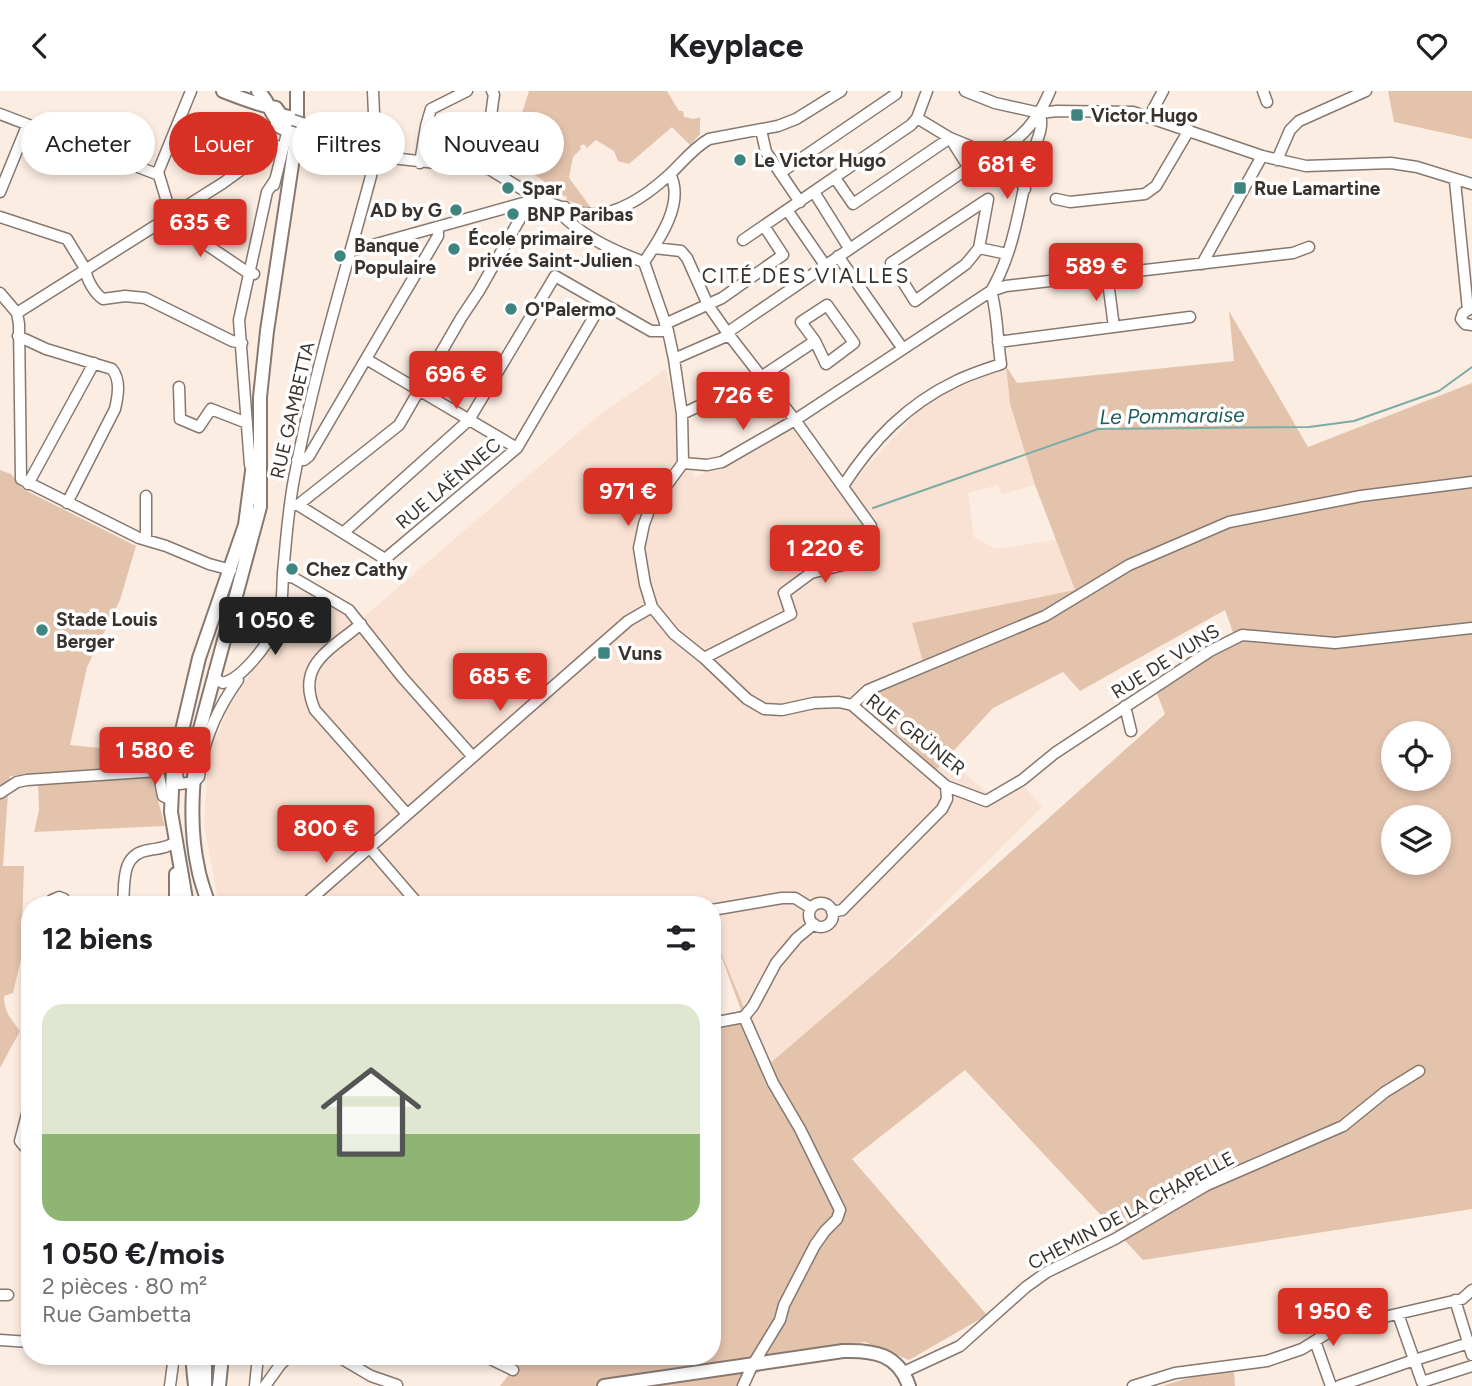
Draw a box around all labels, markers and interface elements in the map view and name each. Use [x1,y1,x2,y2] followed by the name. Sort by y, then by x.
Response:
[21,27,59,65] icon: back
[668,27,804,65] text: Keyplace
[1413,27,1451,65] icon: heart
[1091,104,1198,127] place label: Victor Hugo
[1069,107,1085,123] marker: Victor Hugo
[21,112,155,175] chip: Acheter
[169,112,278,175] chip: Louer
[292,112,405,175] chip: Filtres
[419,112,564,175] chip: Nouveau
[958,141,1056,201] pin: 681 €
[754,149,886,172] place label: Le Victor Hugo
[978,150,1036,178] text: 681 €
[732,152,748,168] marker: Le Victor Hugo
[522,177,562,200] place label: Spar
[1254,177,1381,200] place label: Rue Lamartine
[500,180,516,196] marker: Spar
[1232,180,1248,196] marker: Rue Lamartine
[151,199,249,259] pin: 635 €
[370,199,442,222] place label: AD by G
[448,202,464,218] marker: AD by G
[527,203,633,226] place label: BNP Paribas
[505,206,521,222] marker: BNP Paribas
[170,208,230,236] text: 635 €
[468,227,633,272] place label: École primaire privée Saint-Julien
[354,234,436,279] place label: Banque Populaire
[446,241,462,257] marker: École primaire privée Saint-Julien
[1047,243,1145,303] pin: 589 €
[332,248,348,264] marker: Banque Populaire
[1065,252,1127,280] text: 589 €
[702,263,910,288] district label: CITÉ DES VIALLES
[525,298,616,321] place label: O'Palermo
[503,301,519,317] marker: O'Palermo
[266,339,319,481] street label: RUE GAMBETTA
[407,351,505,411] pin: 696 €
[425,360,487,388] text: 696 €
[694,373,792,432] pin: 726 €
[713,381,773,409] text: 726 €
[1099,402,1245,429] water label: Le Pommaraise
[391,433,506,534] street label: RUE LAËNNEC
[579,469,677,528] pin: 971 €
[599,477,657,505] text: 971 €
[760,525,890,585] pin: 1 220 €
[786,534,864,562] text: 1 220 €
[306,558,408,581] place label: Chez Cathy
[284,561,300,577] marker: Chez Cathy
[210,597,340,657] pin: 1 050 €
[235,606,315,634] text: 1 050 €
[56,608,157,653] place label: Stade Louis Berger
[1107,619,1224,704] street label: RUE DE VUNS
[34,622,50,638] marker: Stade Louis Berger
[618,642,662,665] place label: Vuns
[596,645,612,661] marker: Vuns
[451,653,549,713] pin: 685 €
[469,662,531,690] text: 685 €
[862,689,970,780] street label: RUE GRÜNER
[1381,721,1451,875] map controls
[1381,721,1451,791] button: locate
[90,727,220,787] pin: 1 580 €
[116,736,194,764] text: 1 580 €
[277,805,375,865] pin: 800 €
[1381,805,1451,875] button: layers
[293,814,359,842] text: 800 €
[662,919,700,957] icon: filters
[42,920,153,957] text: 12 biens
[308,1049,434,1175] icon: home
[1024,1146,1238,1275] street label: CHEMIN DE LA CHAPELLE
[42,1235,225,1272] text: 1 050 €/mois
[42,1272,207,1300] text: 2 pièces · 80 m²
[1268,1289,1398,1348] pin: 1 950 €
[1294,1297,1372,1325] text: 1 950 €
[42,1300,191,1328] text: Rue Gambetta

